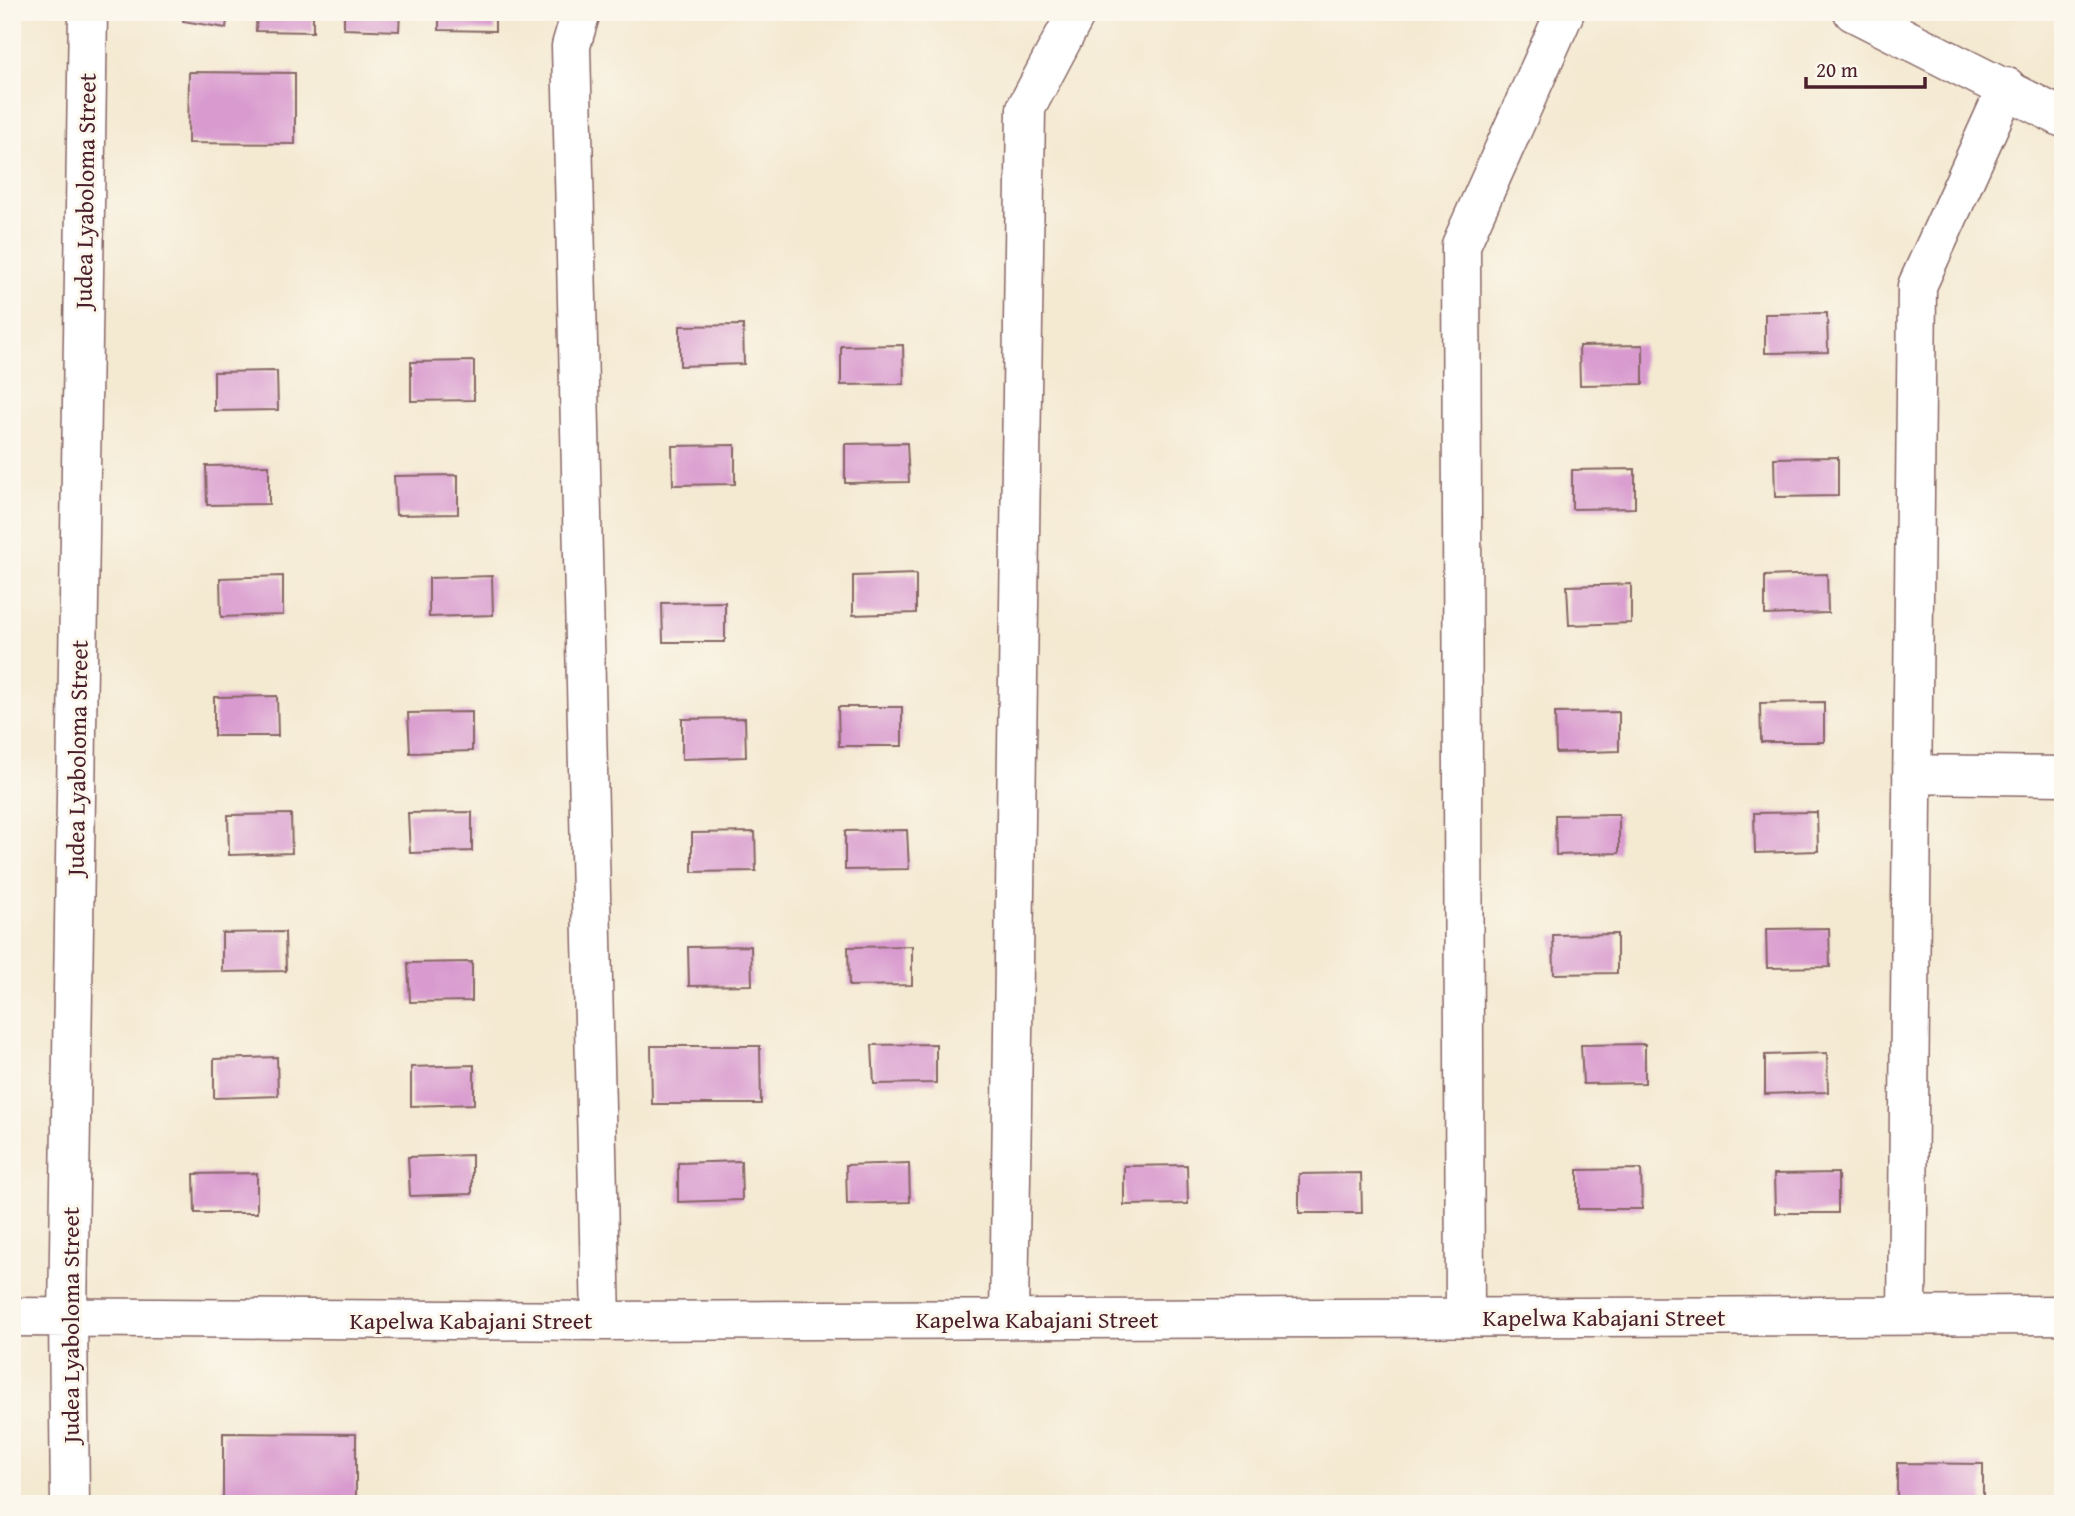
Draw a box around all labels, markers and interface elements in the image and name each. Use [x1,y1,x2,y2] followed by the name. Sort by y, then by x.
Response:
[1806,46,1924,90] scale bar
[1816,54,1858,85] text: 20 m
[65,72,105,313] street label: Judea Lyaboloma Street
[57,639,97,880] street label: Judea Lyaboloma Street
[53,1206,88,1446] street label: Judea Lyaboloma Street
[1482,1300,1726,1335] street label: Kapelwa Kabajani Street
[915,1302,1159,1337] street label: Kapelwa Kabajani Street
[349,1303,593,1338] street label: Kapelwa Kabajani Street

